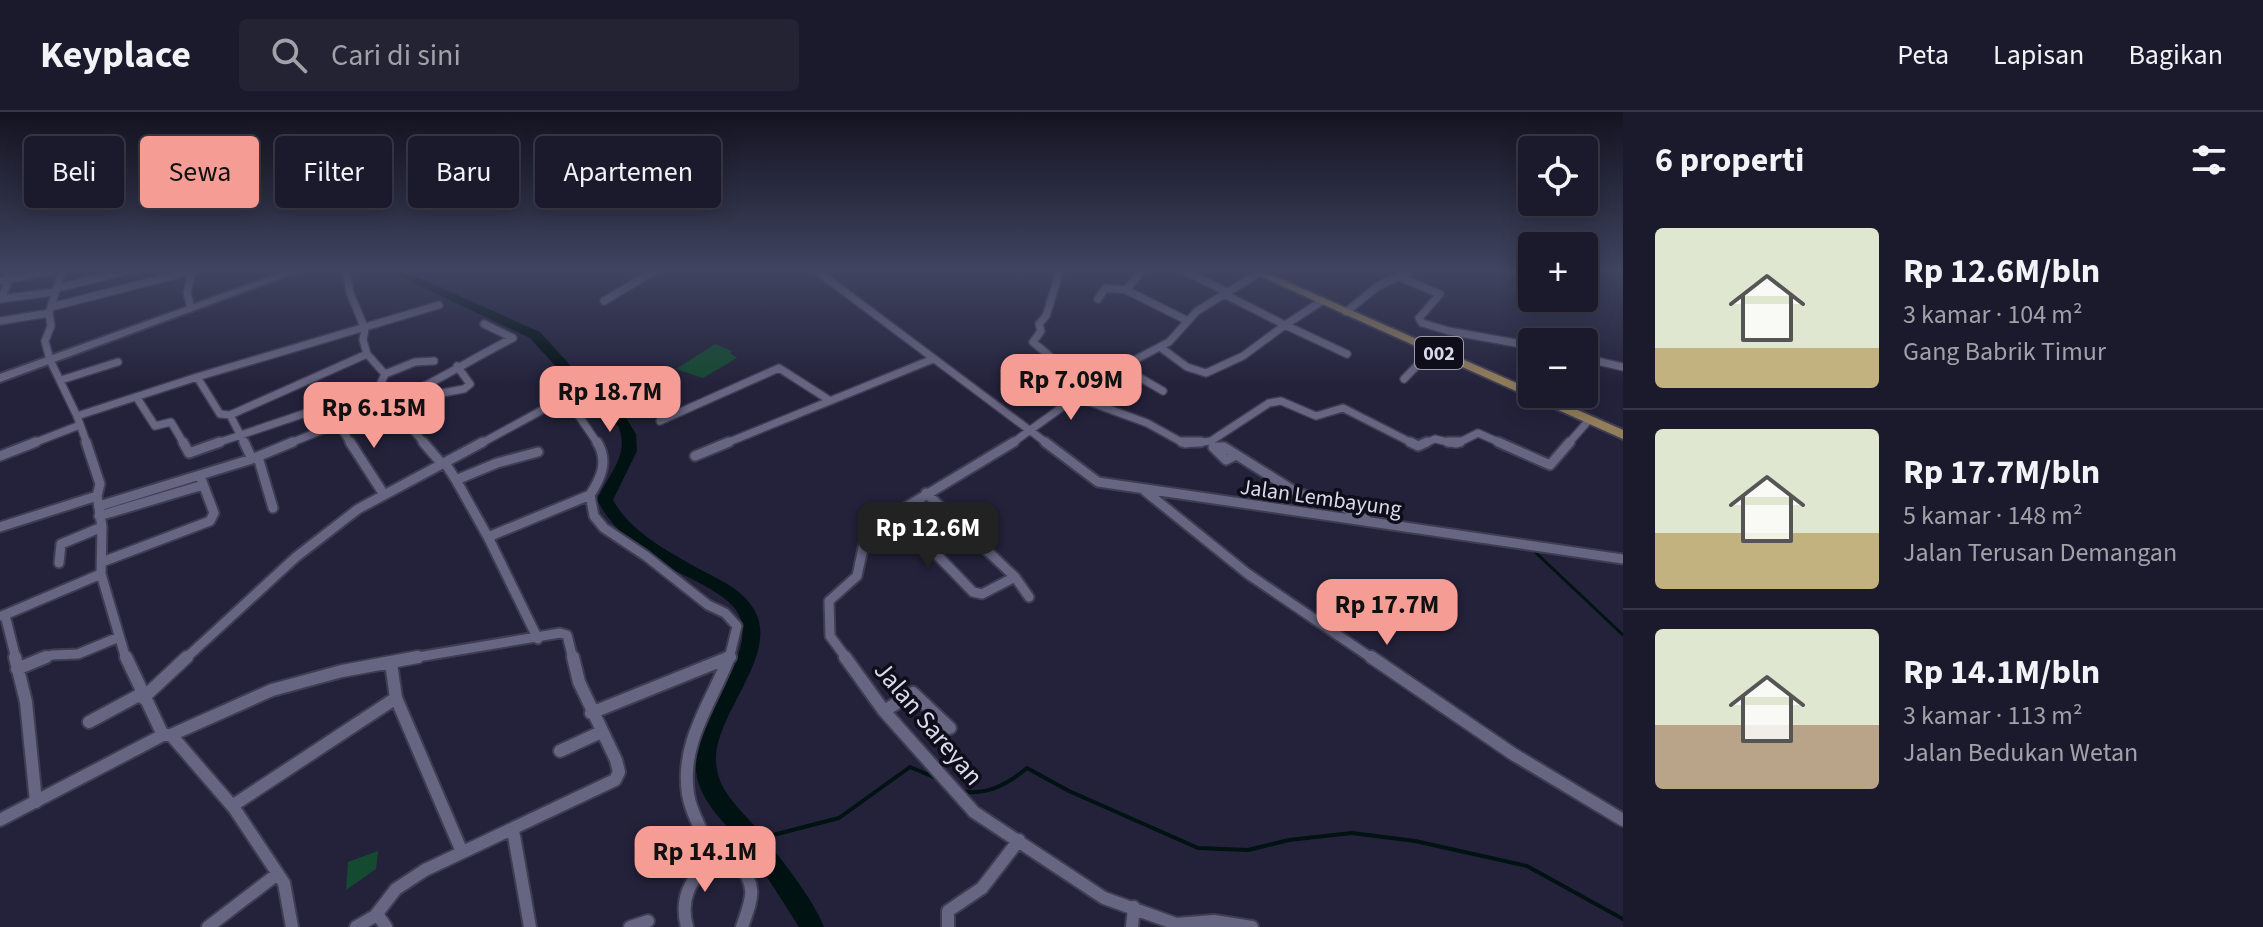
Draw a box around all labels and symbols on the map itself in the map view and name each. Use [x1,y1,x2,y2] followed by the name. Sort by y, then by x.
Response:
[1415,337,1463,369] road number: 002
[988,354,1154,422] pin: Rp 7.09M
[527,366,693,434] pin: Rp 18.7M
[291,382,457,450] pin: Rp 6.15M
[1238,471,1404,525] street label: Jalan Lembayung
[845,502,1011,570] pin: Rp 12.6M
[1304,579,1470,647] pin: Rp 17.7M
[865,653,992,794] street label: Jalan Sareyan
[622,826,788,894] pin: Rp 14.1M

